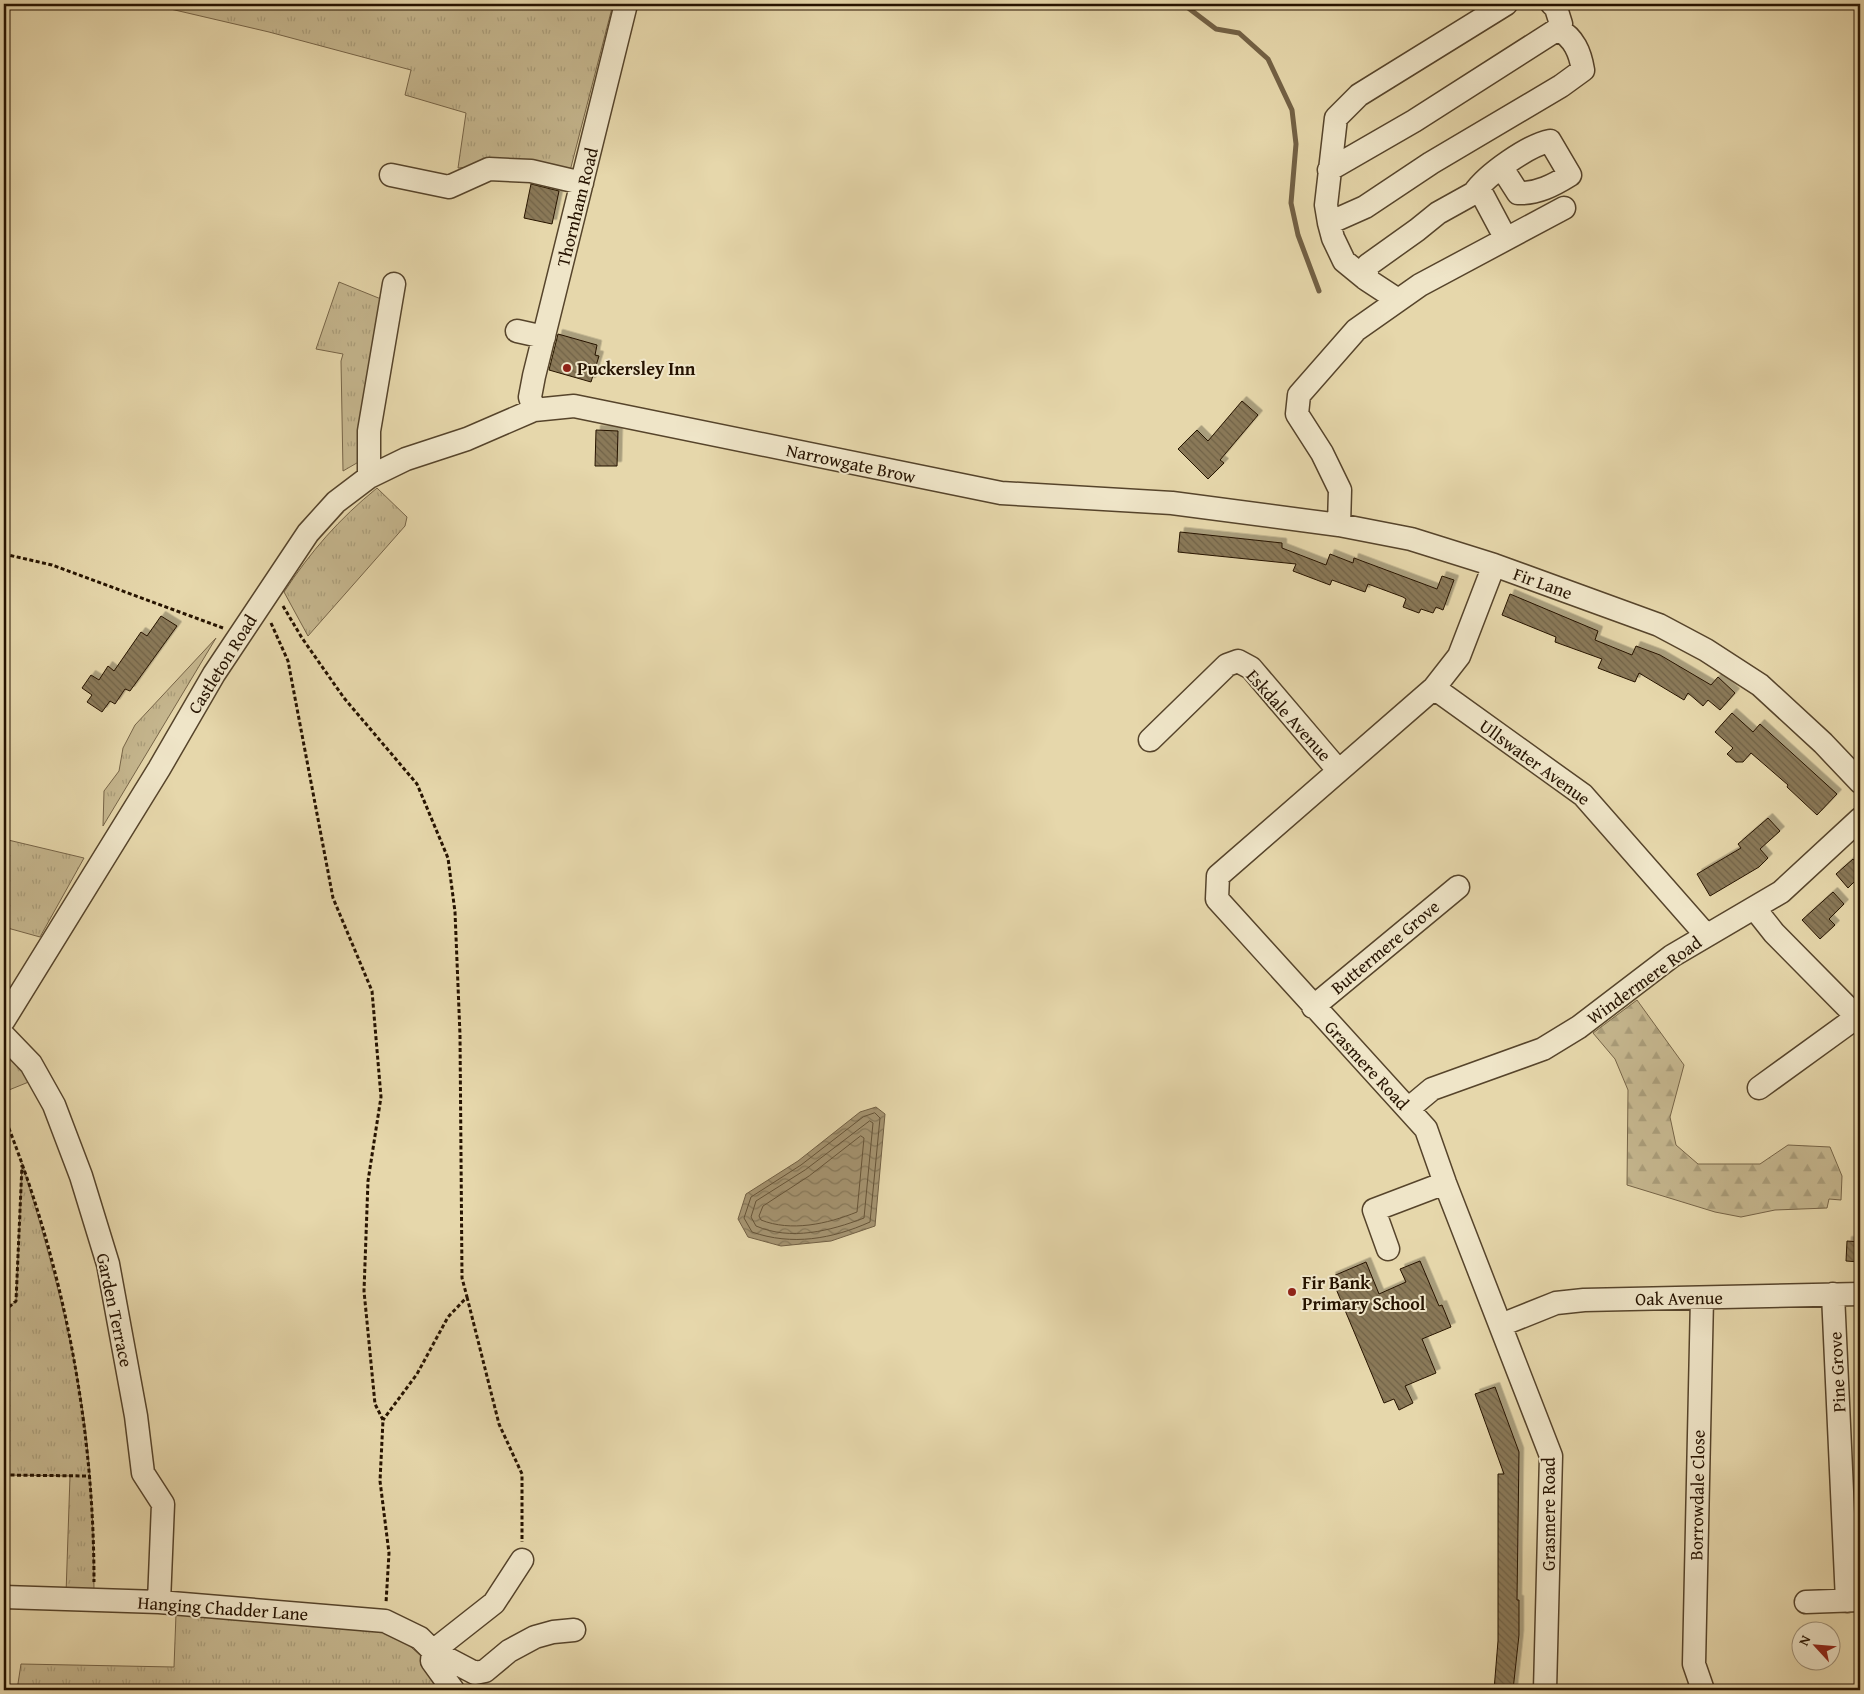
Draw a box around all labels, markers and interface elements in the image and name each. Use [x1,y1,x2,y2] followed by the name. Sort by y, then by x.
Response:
[549,144,605,269] street label: Thornham Road
[577,355,696,382] place label: Puckersley Inn
[561,362,573,374] marker: Puckersley Inn
[784,436,918,490] street label: Narrowgate Brow
[1510,560,1576,606] street label: Fir Lane
[181,609,263,719] street label: Castleton Road
[1240,663,1338,767] street label: Eskdale Avenue
[1474,712,1596,812] street label: Ullswater Avenue
[1325,893,1445,1001] street label: Buttermere Grove
[1581,929,1707,1031] street label: Windermere Road
[1318,1014,1416,1116] street label: Grasmere Road
[90,1250,140,1370] street label: Garden Terrace
[1302,1269,1426,1317] place label: Fir Bank Primary School
[1635,1284,1723,1312] street label: Oak Avenue
[1286,1286,1298,1298] marker: Fir Bank Primary School
[1821,1331,1853,1413] street label: Pine Grove
[1682,1429,1712,1561] street label: Borrowdale Close
[1535,1457,1562,1571] street label: Grasmere Road
[137,1589,309,1627] street label: Hanging Chadder Lane
[1792,1622,1842,1672] north arrow
[1793,1631,1816,1649] text: N

